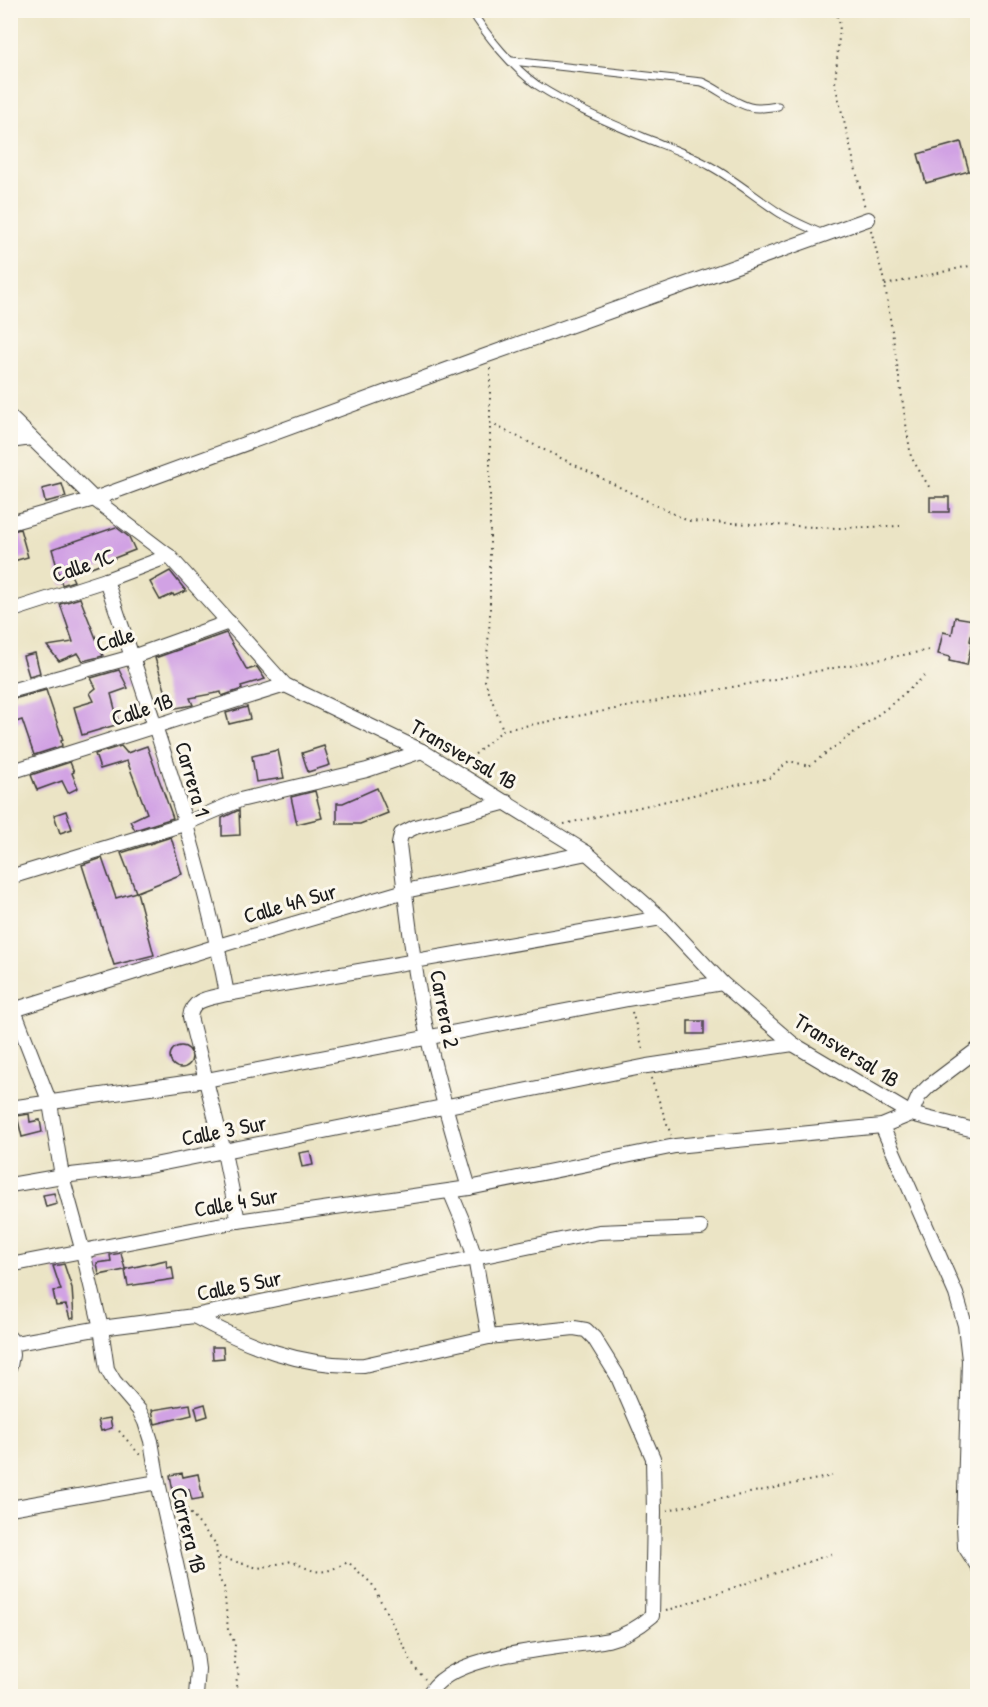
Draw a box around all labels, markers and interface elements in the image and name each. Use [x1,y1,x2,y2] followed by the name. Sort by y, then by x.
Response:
[48,540,118,590] street label: Calle 1C
[92,619,138,659] street label: Calle
[107,685,177,733] street label: Calle 1B
[405,711,523,797] street label: Transversal 1B
[168,738,218,820] street label: Carrera 1
[240,875,340,931] street label: Calle 4A Sur
[423,967,467,1051] street label: Carrera 2
[789,1006,905,1094] street label: Transversal 1B
[179,1107,270,1153] street label: Calle 3 Sur
[192,1180,281,1224] street label: Calle 4 Sur
[194,1262,284,1308] street label: Calle 5 Sur
[164,1484,214,1576] street label: Carrera 1B

